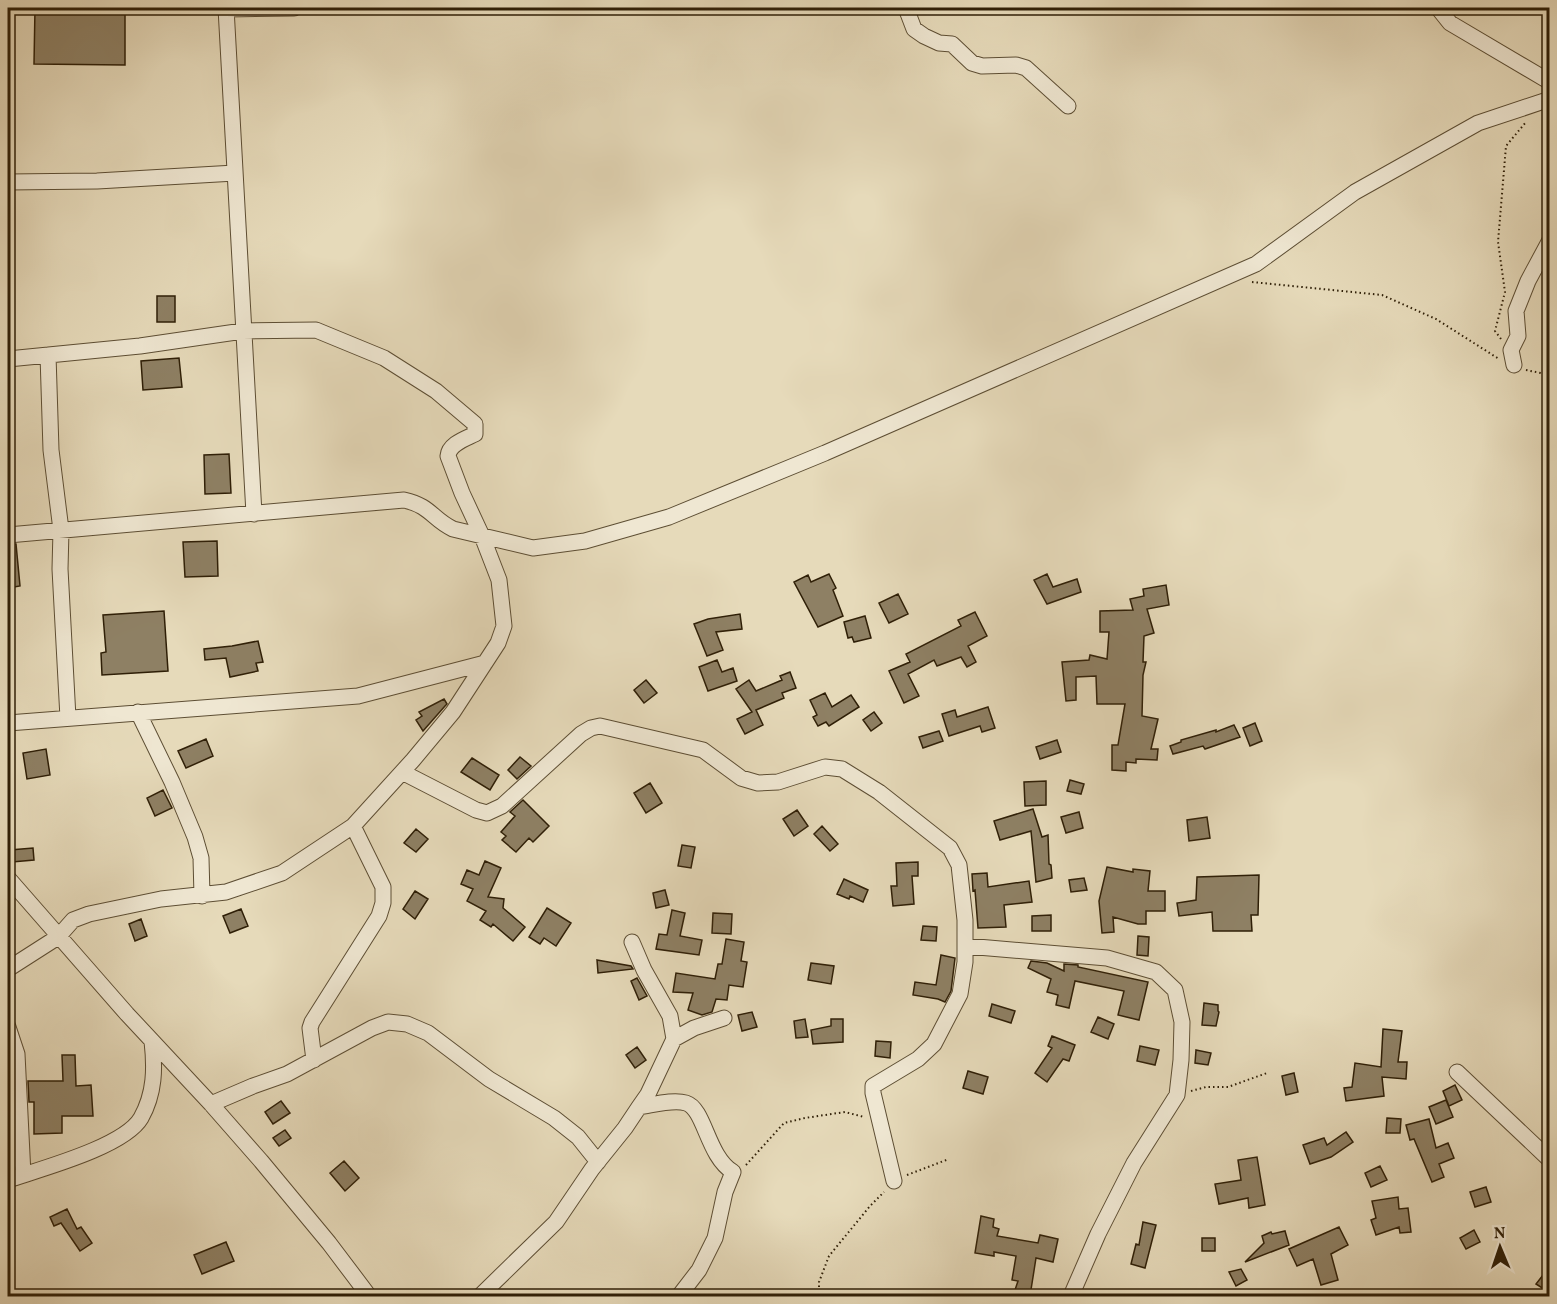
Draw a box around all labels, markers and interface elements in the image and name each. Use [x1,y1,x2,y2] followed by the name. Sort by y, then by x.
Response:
[1470,1217,1530,1277] north arrow
[1493,1223,1506,1245] text: N

